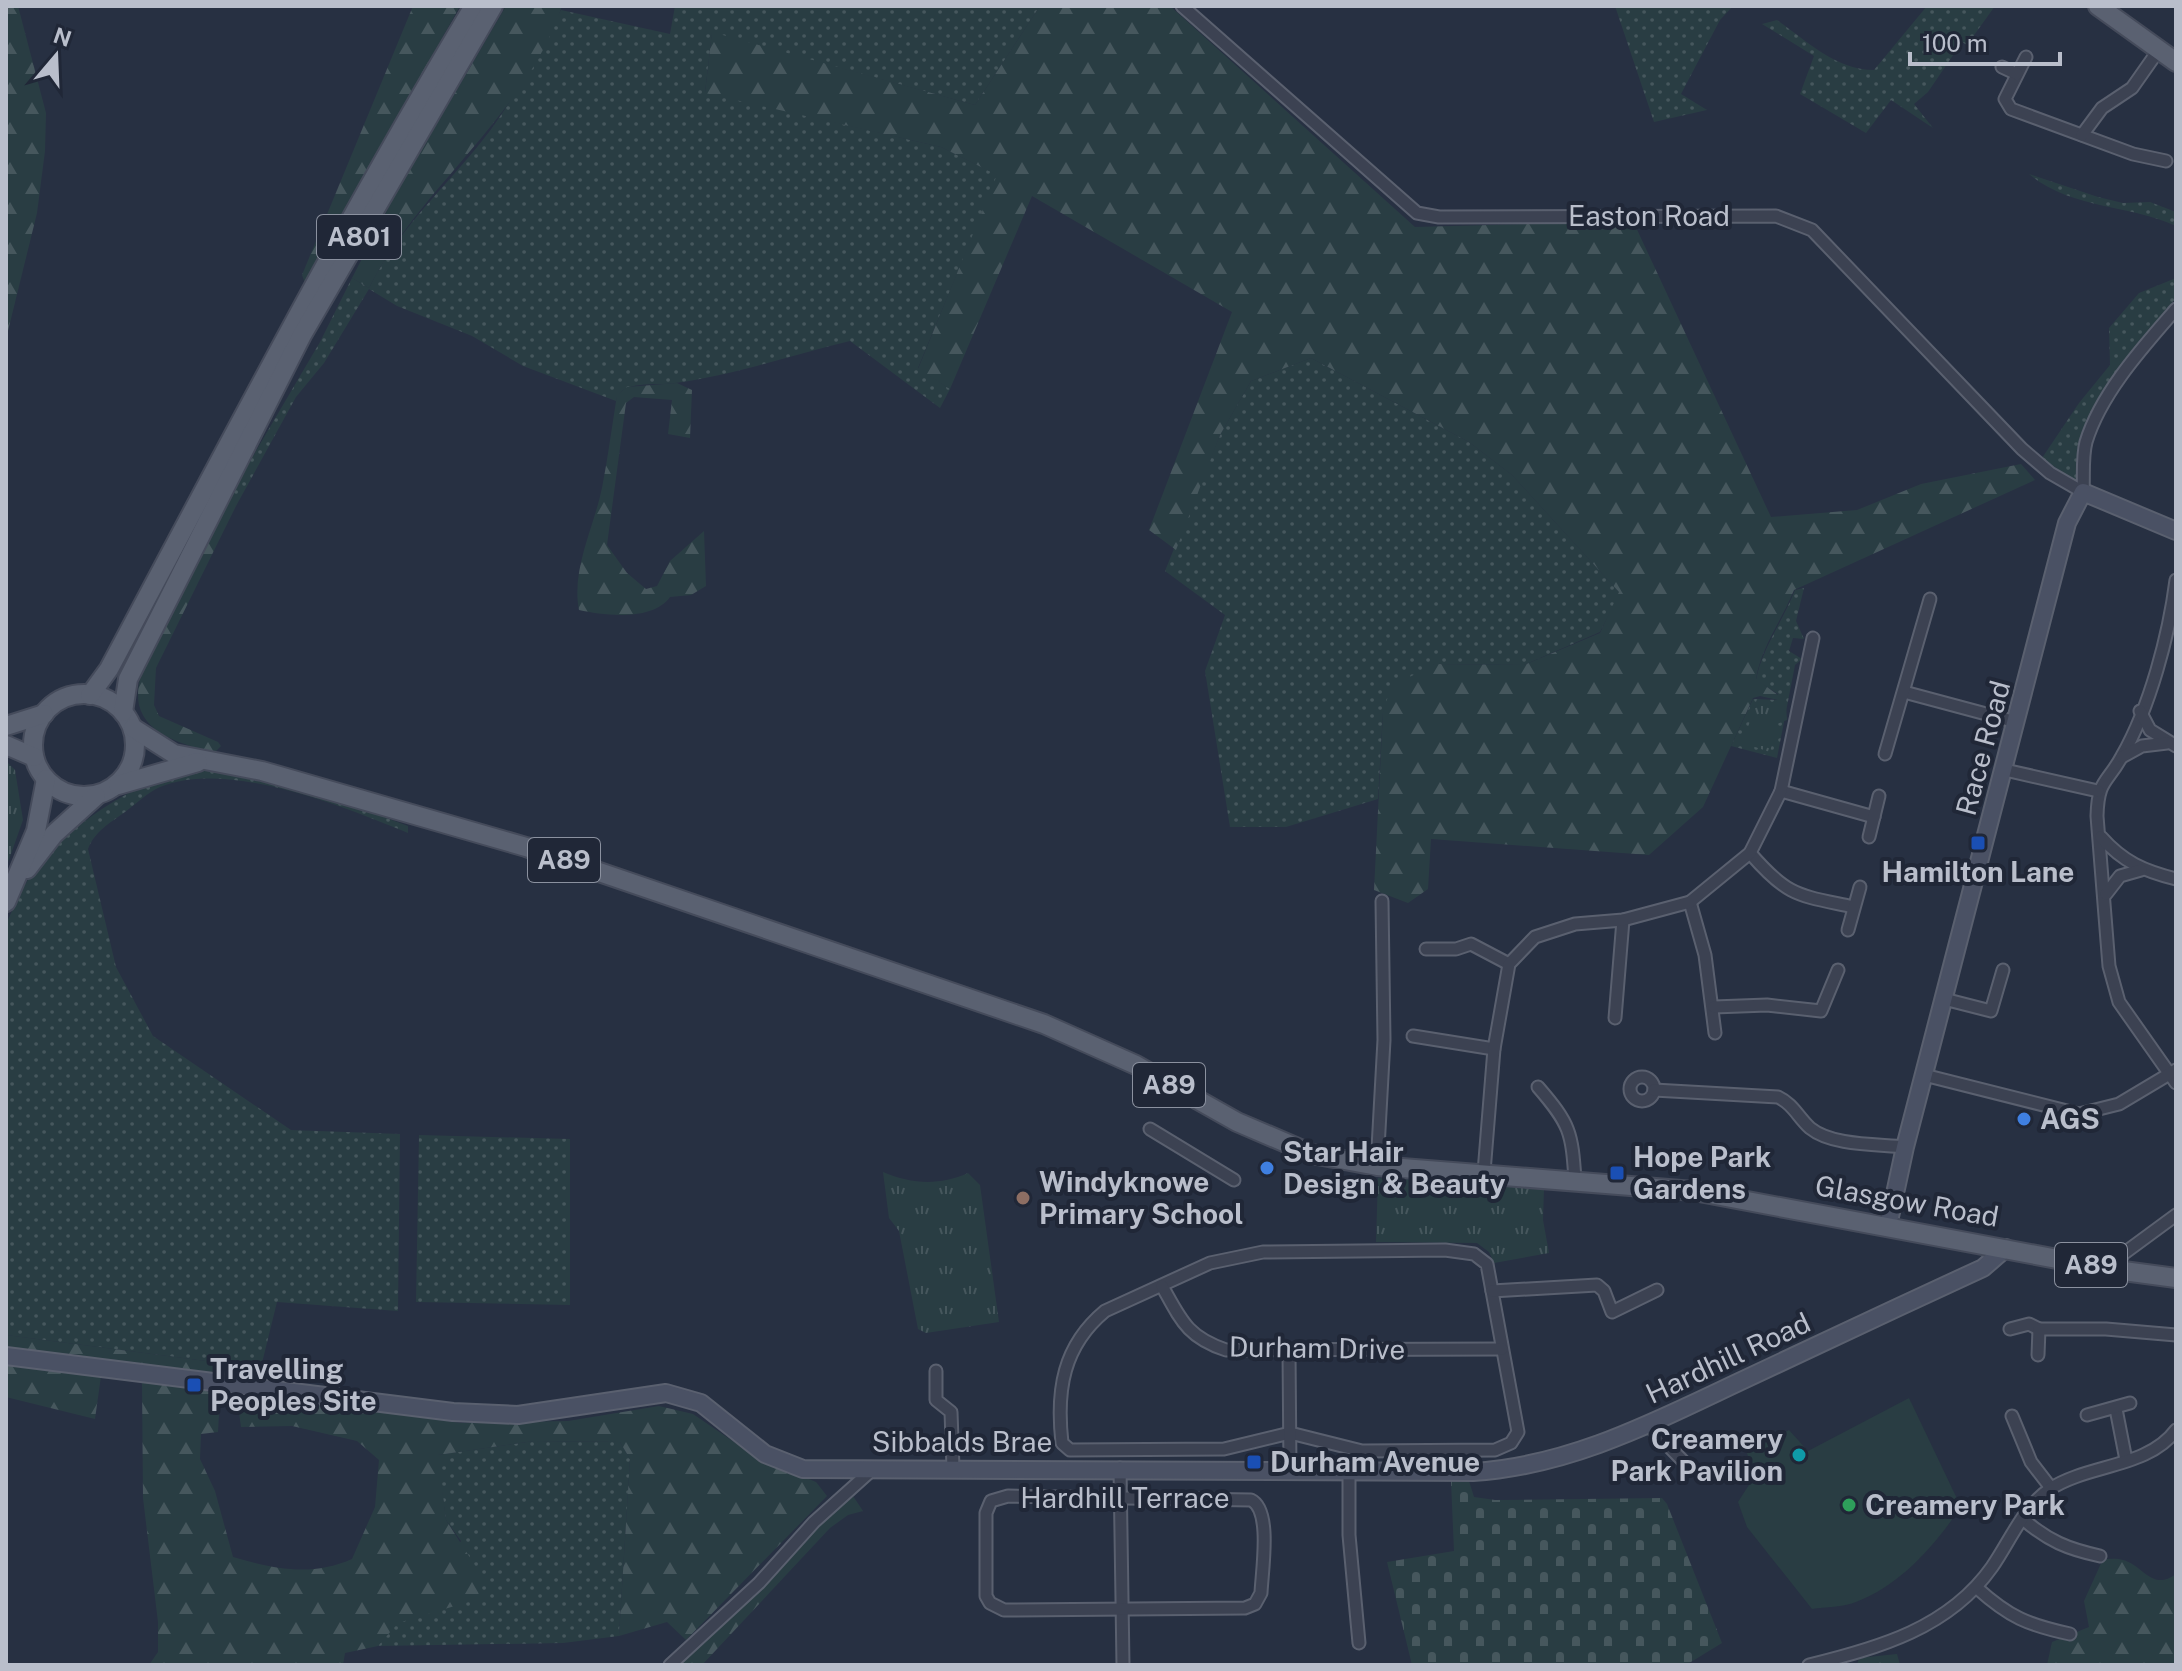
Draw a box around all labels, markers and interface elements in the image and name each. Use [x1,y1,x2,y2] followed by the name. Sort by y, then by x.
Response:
[16,16,96,96] north arrow
[1910,16,2060,66] scale bar
[50,22,75,52] text: N
[1922,29,1988,57] text: 100 m
[1568,199,1730,232] street label: Easton Road
[317,215,401,259] road number: A801
[1949,677,2016,819] street label: Race Road
[1969,834,1987,852] marker: Hamilton Lane
[528,838,600,882] road number: A89
[1882,855,2074,888] place label: Hamilton Lane
[1133,1063,1205,1107] road number: A89
[2040,1102,2100,1135] place label: AGS
[2015,1110,2033,1128] marker: AGS
[1283,1135,1506,1200] place label: Star Hair Design & Beauty
[1633,1140,1771,1205] place label: Hope Park Gardens
[1258,1159,1276,1177] marker: Star Hair Design & Beauty
[1608,1164,1626,1182] marker: Hope Park Gardens
[1039,1165,1243,1230] place label: Windyknowe Primary School
[1813,1168,2001,1233] street label: Glasgow Road
[1014,1189,1032,1207] marker: Windyknowe Primary School
[2055,1243,2127,1287] road number: A89
[1640,1305,1815,1410] street label: Hardhill Road
[1229,1329,1405,1366] street label: Durham Drive
[210,1352,377,1417] place label: Travelling Peoples Site
[185,1376,203,1394] marker: Travelling Peoples Site
[1611,1422,1783,1487] place label: Creamery Park Pavilion
[872,1425,1052,1458] street label: Sibbalds Brae
[1270,1445,1480,1478] place label: Durham Avenue
[1790,1446,1808,1464] marker: Creamery Park Pavilion
[1245,1453,1263,1471] marker: Durham Avenue
[1020,1481,1230,1514] street label: Hardhill Terrace
[1865,1488,2065,1521] place label: Creamery Park
[1840,1496,1858,1514] marker: Creamery Park

